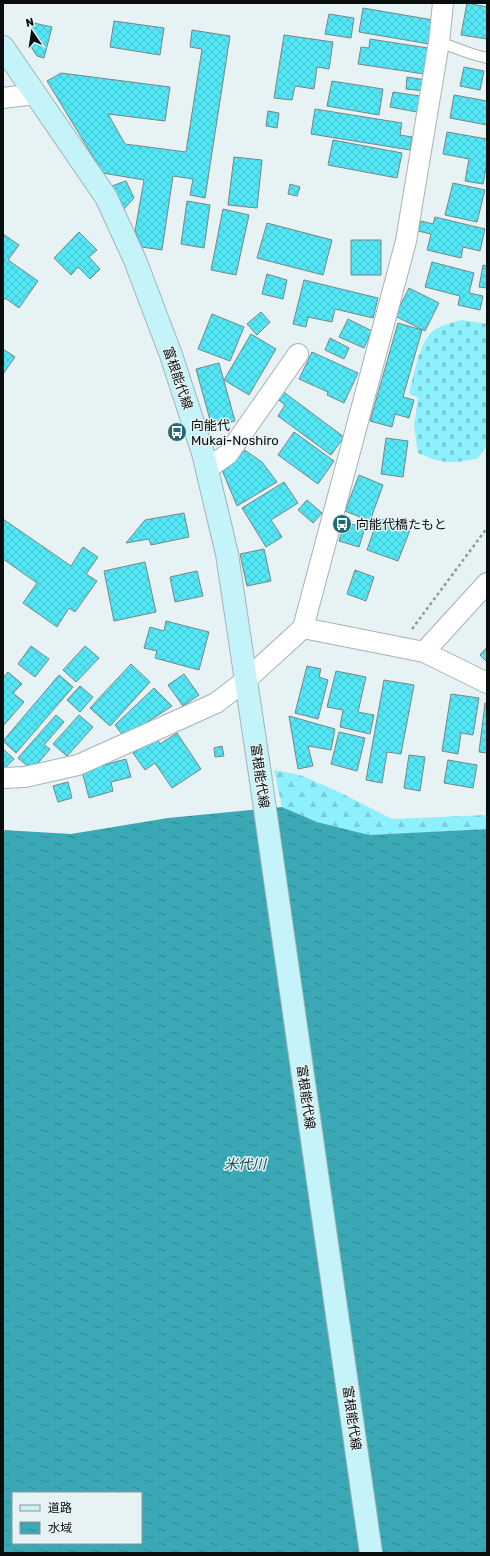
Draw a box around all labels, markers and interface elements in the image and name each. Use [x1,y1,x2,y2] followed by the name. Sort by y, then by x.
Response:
[12,12,52,52] north arrow
[25,16,35,30] text: N
[160,345,196,411] street label: 富根能代線
[191,418,279,448] place label: 向能代 Mukai-Noshiro
[166,421,188,443] bus stop icon: 向能代 Mukai-Noshiro
[331,513,353,535] bus stop icon: 向能代橋たもと
[356,517,447,532] place label: 向能代橋たもと
[248,743,272,809] street label: 富根能代線
[294,1064,318,1130] street label: 富根能代線
[224,1156,268,1173] water label: 米代川
[340,1385,364,1451] street label: 富根能代線
[12,1492,142,1544] legend
[48,1501,72,1515] text: 道路
[48,1521,72,1535] text: 水域

